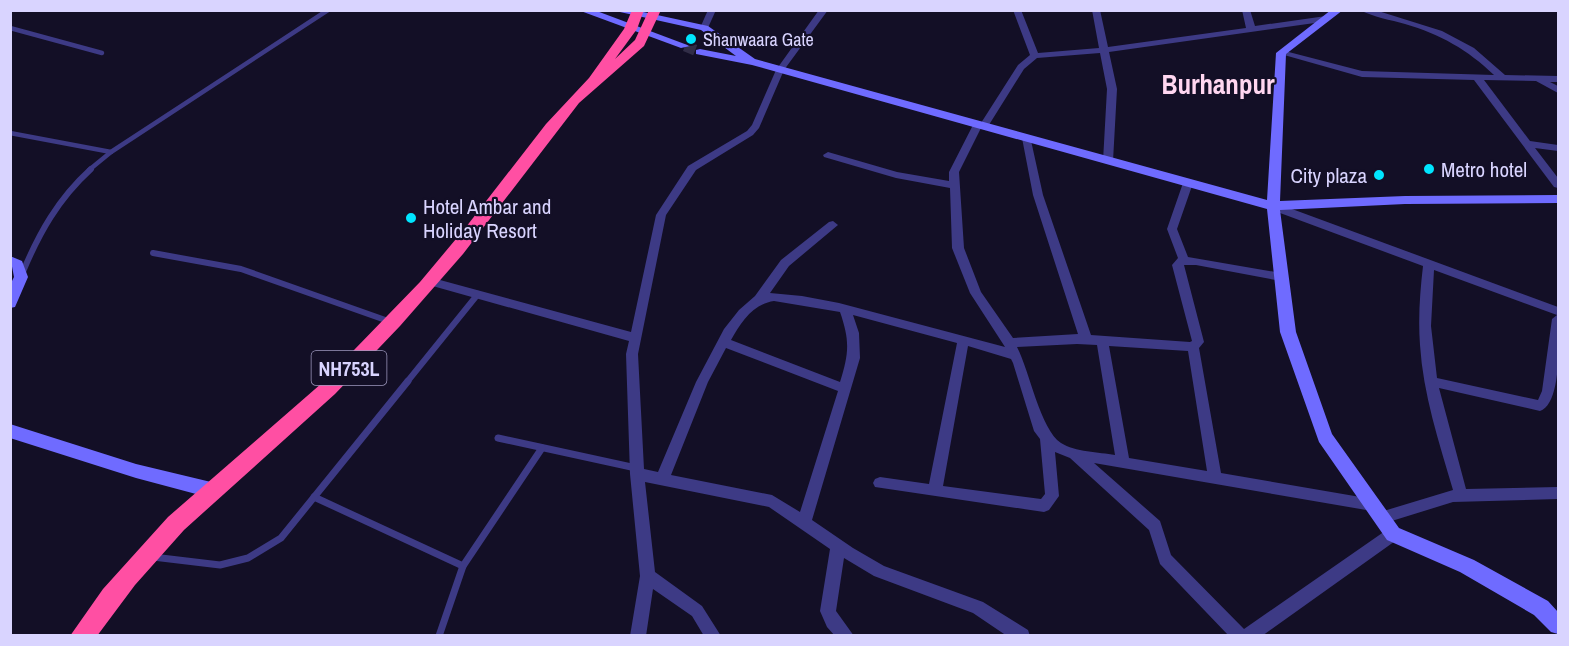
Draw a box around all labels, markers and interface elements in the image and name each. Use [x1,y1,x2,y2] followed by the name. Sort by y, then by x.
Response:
[703,27,814,52] place label: Shanwaara Gate
[684,32,698,46] marker: Shanwaara Gate
[1161,66,1275,102] district label: Burhanpur
[1441,155,1527,184] place label: Metro hotel
[1290,161,1367,190] place label: City plaza
[1422,162,1436,176] marker: Metro hotel
[1372,168,1386,182] marker: City plaza
[423,192,551,245] place label: Hotel Ambar and Holiday Resort
[404,211,418,225] marker: Hotel Ambar and Holiday Resort
[312,351,386,385] road number: NH753L

